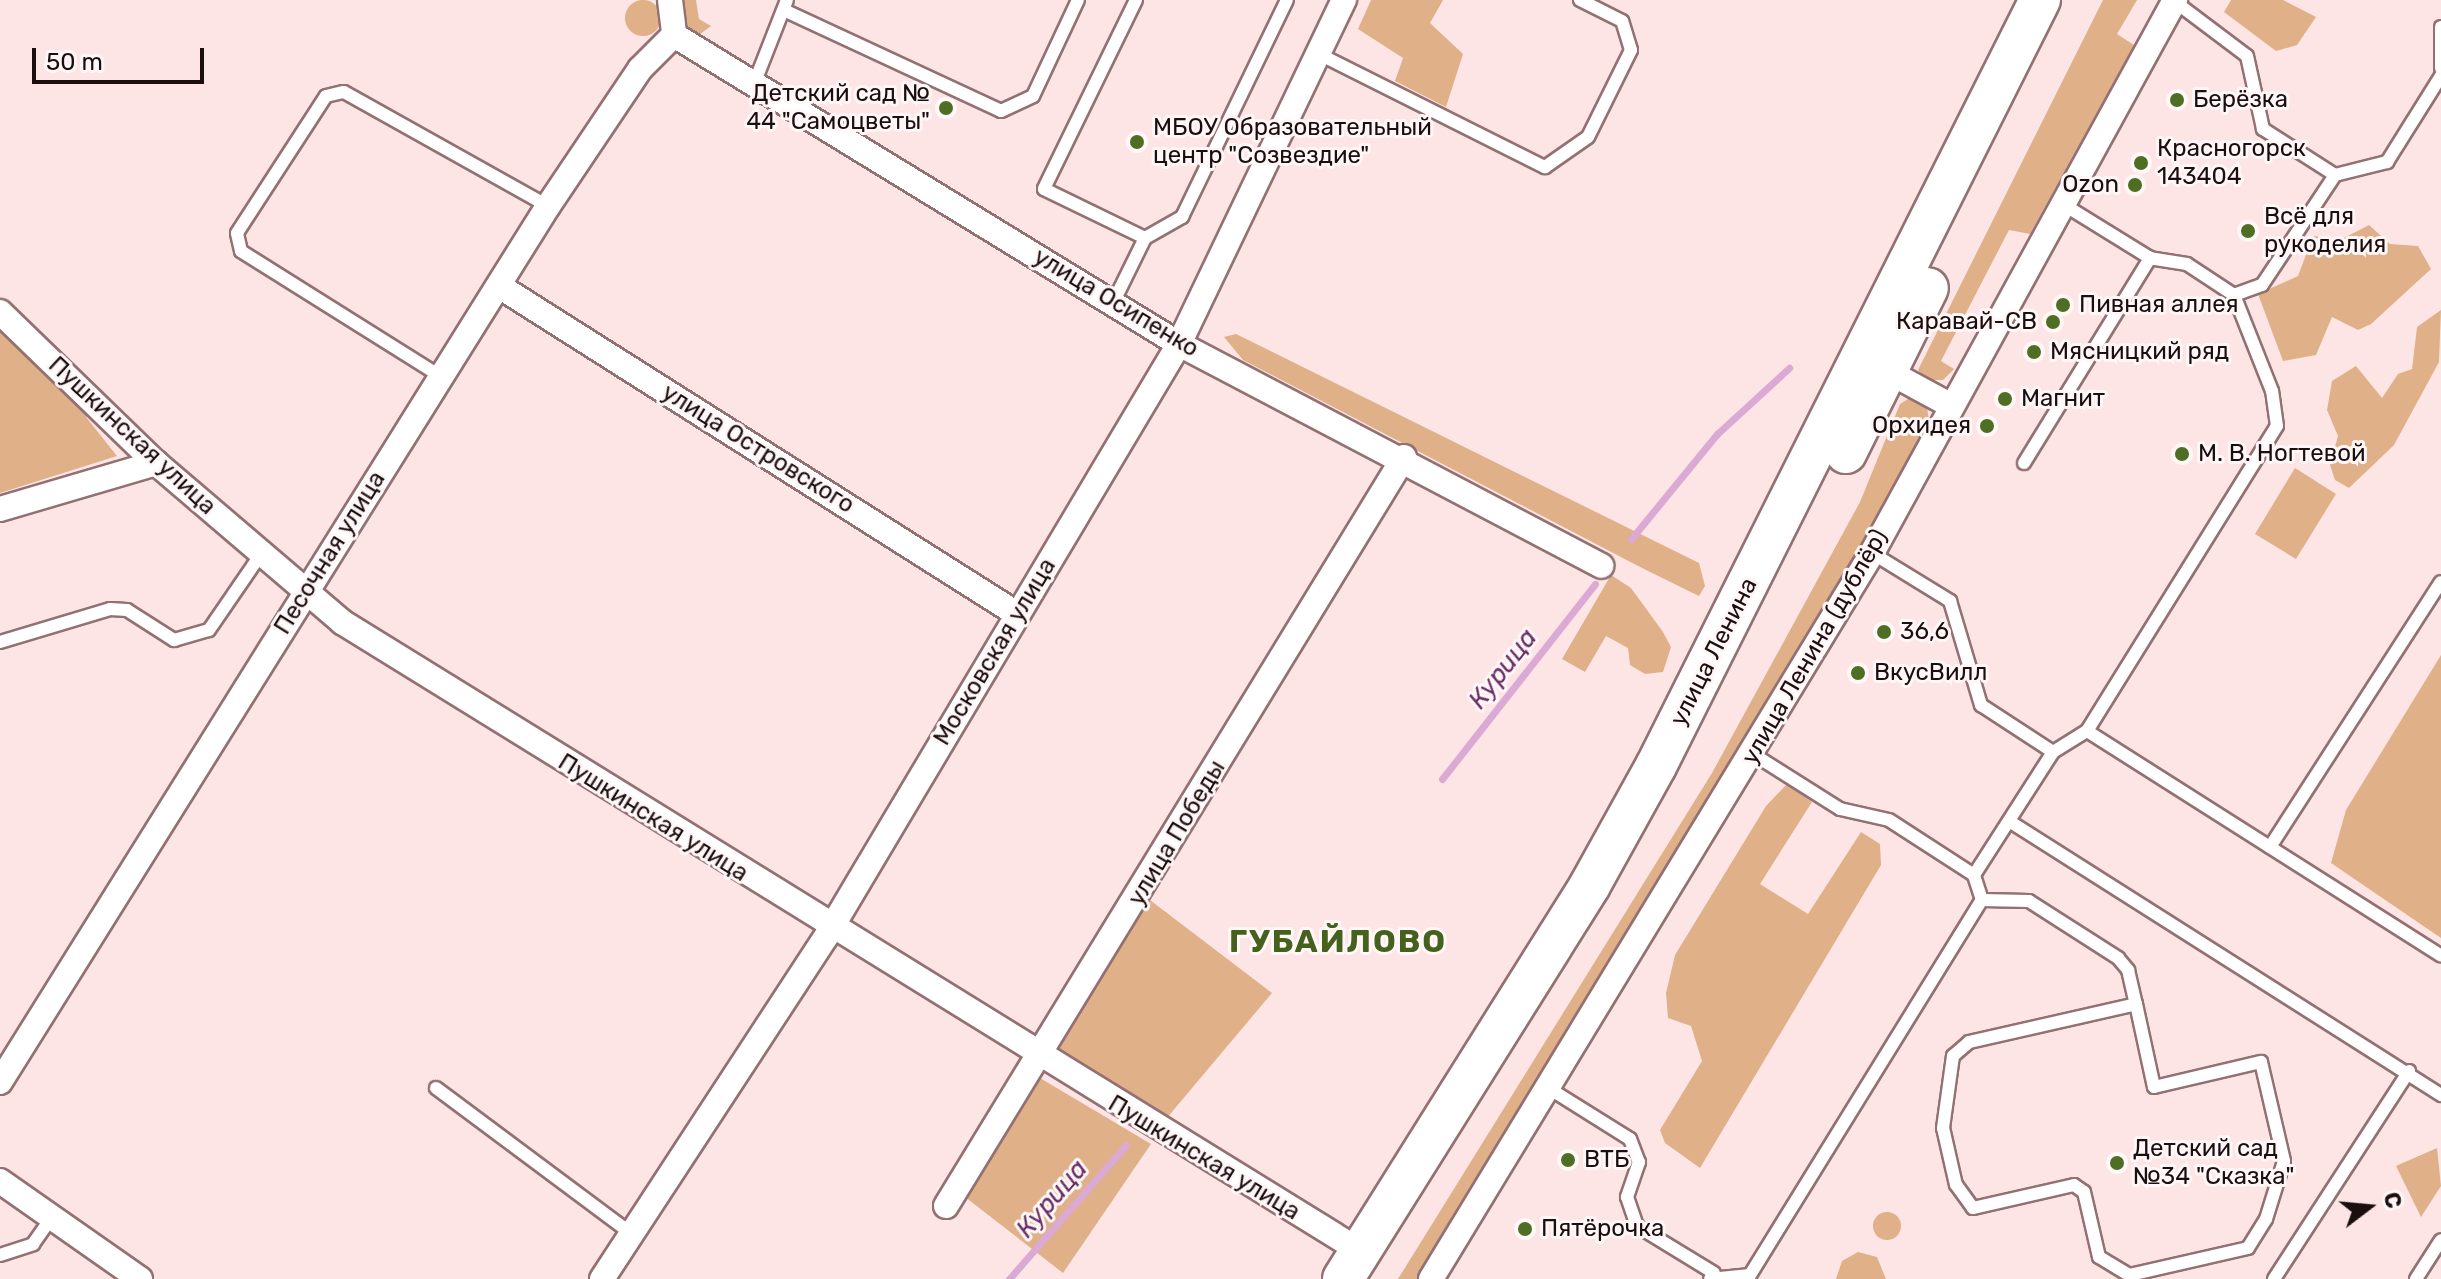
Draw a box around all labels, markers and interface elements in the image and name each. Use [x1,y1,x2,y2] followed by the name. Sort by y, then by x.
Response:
[36,32,208,82] scale bar
[46,48,103,76] text: 50 m
[746,80,930,136] place label: Детский сад № 44 "Самоцветы"
[2193,86,2288,114] place label: Берёзка
[2168,91,2186,109] marker: Берёзка
[937,99,955,117] marker: Детский сад № 44 "Самоцветы"
[1153,114,1432,170] place label: МБОУ Образовательный центр "Созвездие"
[1128,133,1146,151] marker: МБОУ Образовательный центр "Созвездие"
[2157,135,2306,191] place label: Красногорск 143404
[2132,154,2150,172] marker: Красногорск 143404
[2062,171,2119,199] place label: Ozon
[2126,176,2144,194] marker: Ozon
[2264,203,2386,259] place label: Всё для рукоделия
[2239,222,2257,240] marker: Всё для рукоделия
[1028,242,1204,364] street label: улица Осипенко
[2079,291,2239,319] place label: Пивная аллея
[2054,296,2072,314] marker: Пивная аллея
[1896,308,2037,336] place label: Каравай-СВ
[2044,313,2062,331] marker: Каравай-СВ
[2050,338,2229,366] place label: Мясницкий ряд
[2025,343,2043,361] marker: Мясницкий ряд
[42,351,222,521] street label: Пушкинская улица
[656,378,860,520] street label: улица Островского
[2021,385,2105,413] place label: Магнит
[1996,390,2014,408] marker: Магнит
[1872,412,1971,440] place label: Орхидея
[1978,417,1996,435] marker: Орхидея
[2198,440,2366,468] place label: М. В. Ногтевой
[2173,445,2191,463] marker: М. В. Ногтевой
[268,466,392,640] street label: Песочная улица
[1736,524,1894,770] street label: улица Ленина (дублёр)
[928,553,1062,751] street label: Московская улица
[1664,573,1764,731] street label: улица Ленина
[1900,618,1949,646] place label: 36,6
[1462,623,1544,715] water label: Курица
[1875,623,1893,641] marker: 36,6
[1874,659,1987,687] place label: ВкусВилл
[1849,664,1867,682] marker: ВкусВилл
[553,748,753,888] street label: Пушкинская улица
[1122,755,1232,911] street label: улица Победы
[1229,922,1447,960] district label: ГУБАЙЛОВО
[1103,1089,1305,1227] street label: Пушкинская улица
[2133,1135,2294,1191] place label: Детский сад №34 "Сказка"
[1584,1146,1629,1174] place label: ВТБ
[1559,1151,1577,1169] marker: ВТБ
[1010,1154,1094,1244] water label: Курица
[2108,1154,2126,1172] marker: Детский сад №34 "Сказка"
[2329,1167,2409,1247] north arrow
[2377,1189,2408,1211] text: С
[1541,1215,1664,1243] place label: Пятёрочка
[1516,1220,1534,1238] marker: Пятёрочка

